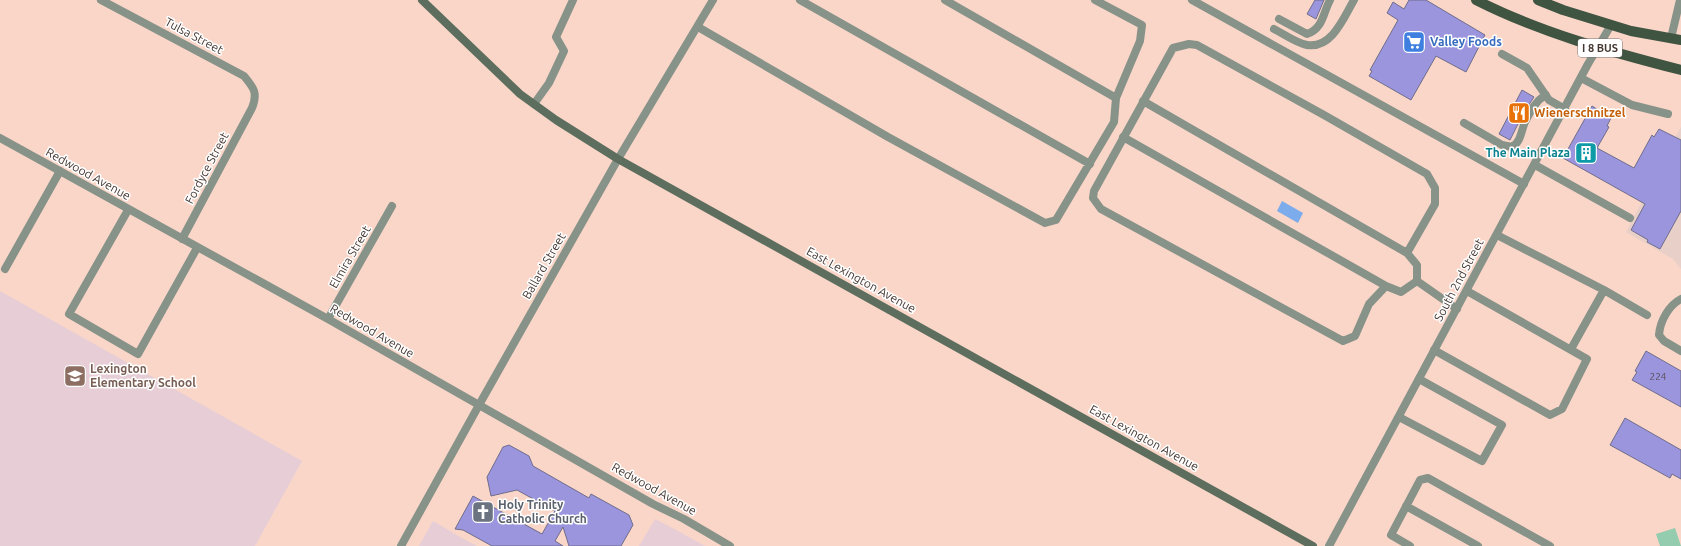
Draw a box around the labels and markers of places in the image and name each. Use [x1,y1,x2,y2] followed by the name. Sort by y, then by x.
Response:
[1401,29,1427,55] supermarket icon: Valley Foods
[1430,35,1502,48] place label: Valley Foods
[1506,100,1532,126] restaurant icon: Wienerschnitzel
[1534,106,1626,119] place label: Wienerschnitzel
[1573,140,1599,166] building icon: The Main Plaza
[1485,146,1570,159] place label: The Main Plaza
[90,362,196,389] place label: Lexington Elementary School
[62,363,88,389] school or university icon: Lexington Elementary School
[498,498,587,525] place label: Holy Trinity Catholic Church
[470,499,496,525] church icon: Holy Trinity Catholic Church

